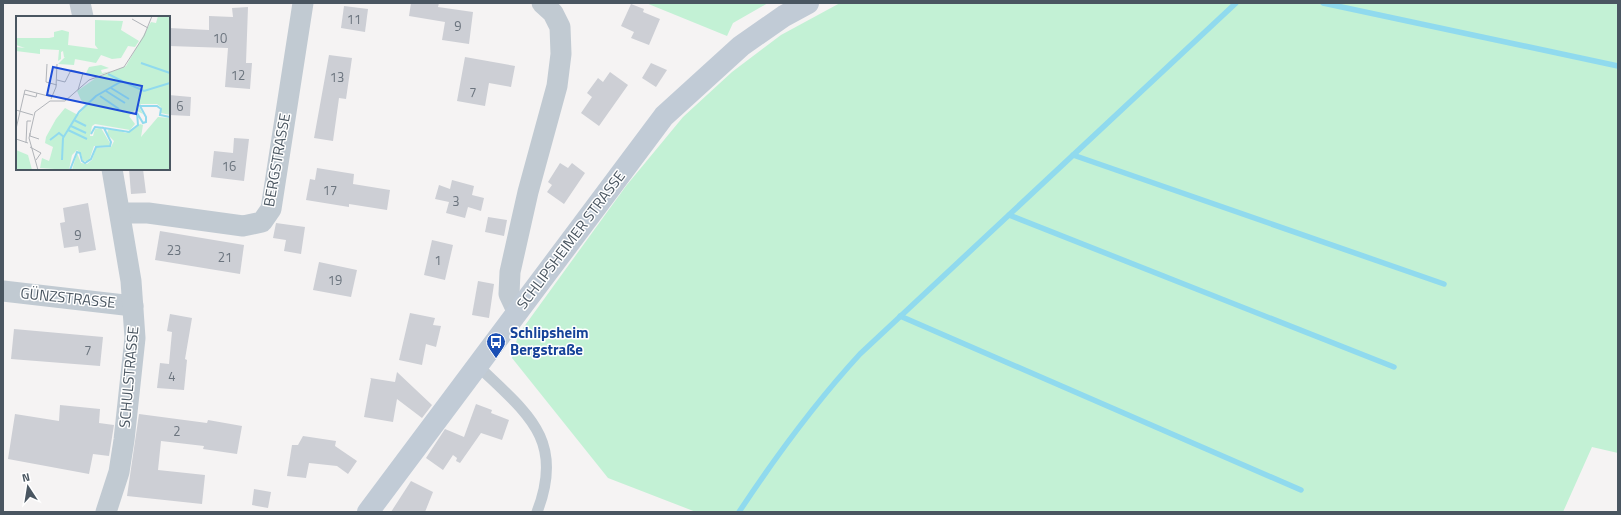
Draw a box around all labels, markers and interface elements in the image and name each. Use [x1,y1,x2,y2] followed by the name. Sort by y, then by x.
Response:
[347,9,361,29] house number: 11
[16,16,170,170] inset map
[454,16,462,36] house number: 9
[213,28,227,48] house number: 10
[231,65,245,85] house number: 12
[330,67,344,87] house number: 13
[469,82,477,102] house number: 7
[176,96,184,116] house number: 6
[257,111,296,208] street label: BERGSTRASSE
[222,156,236,176] house number: 16
[511,166,630,314] street label: SCHLIPSHEIMER STRASSE
[323,180,337,200] house number: 17
[452,191,460,211] house number: 3
[74,225,82,245] house number: 9
[167,240,181,260] house number: 23
[218,247,232,267] house number: 21
[434,250,442,270] house number: 1
[328,270,342,290] house number: 19
[19,281,117,314] street label: GÜNZSTRASSE
[510,321,589,361] place label: Schlipsheim Bergstraße
[113,325,144,429] street label: SCHULSTRASSE
[485,331,507,359] bus stop icon: Schlipsheim Bergstraße
[84,340,92,360] house number: 7
[168,366,176,386] house number: 4
[173,421,181,441] house number: 2
[8,467,48,507] north arrow
[21,469,31,486] text: N

